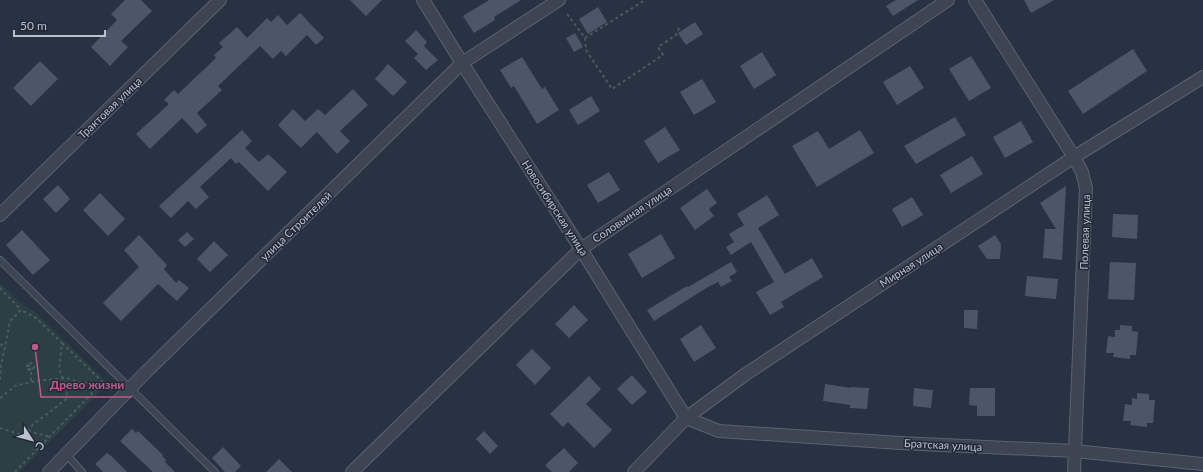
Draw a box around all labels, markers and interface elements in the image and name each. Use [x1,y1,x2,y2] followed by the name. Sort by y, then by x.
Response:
[14,12,105,38] scale bar
[20,18,47,33] text: 50 m
[75,74,144,141] street label: Трактовая улица
[520,157,591,258] street label: Новосибирская улица
[590,182,674,245] street label: Соловьиная улица
[257,188,334,263] street label: улица Строителей
[1077,194,1092,270] street label: Полевая улица
[877,239,945,290] street label: Мирная улица
[41,373,132,397] callout: Древо жизни
[50,377,124,392] text: Древо жизни
[12,420,52,460] north arrow
[904,436,982,453] street label: Братская улица
[33,439,48,454] text: С

